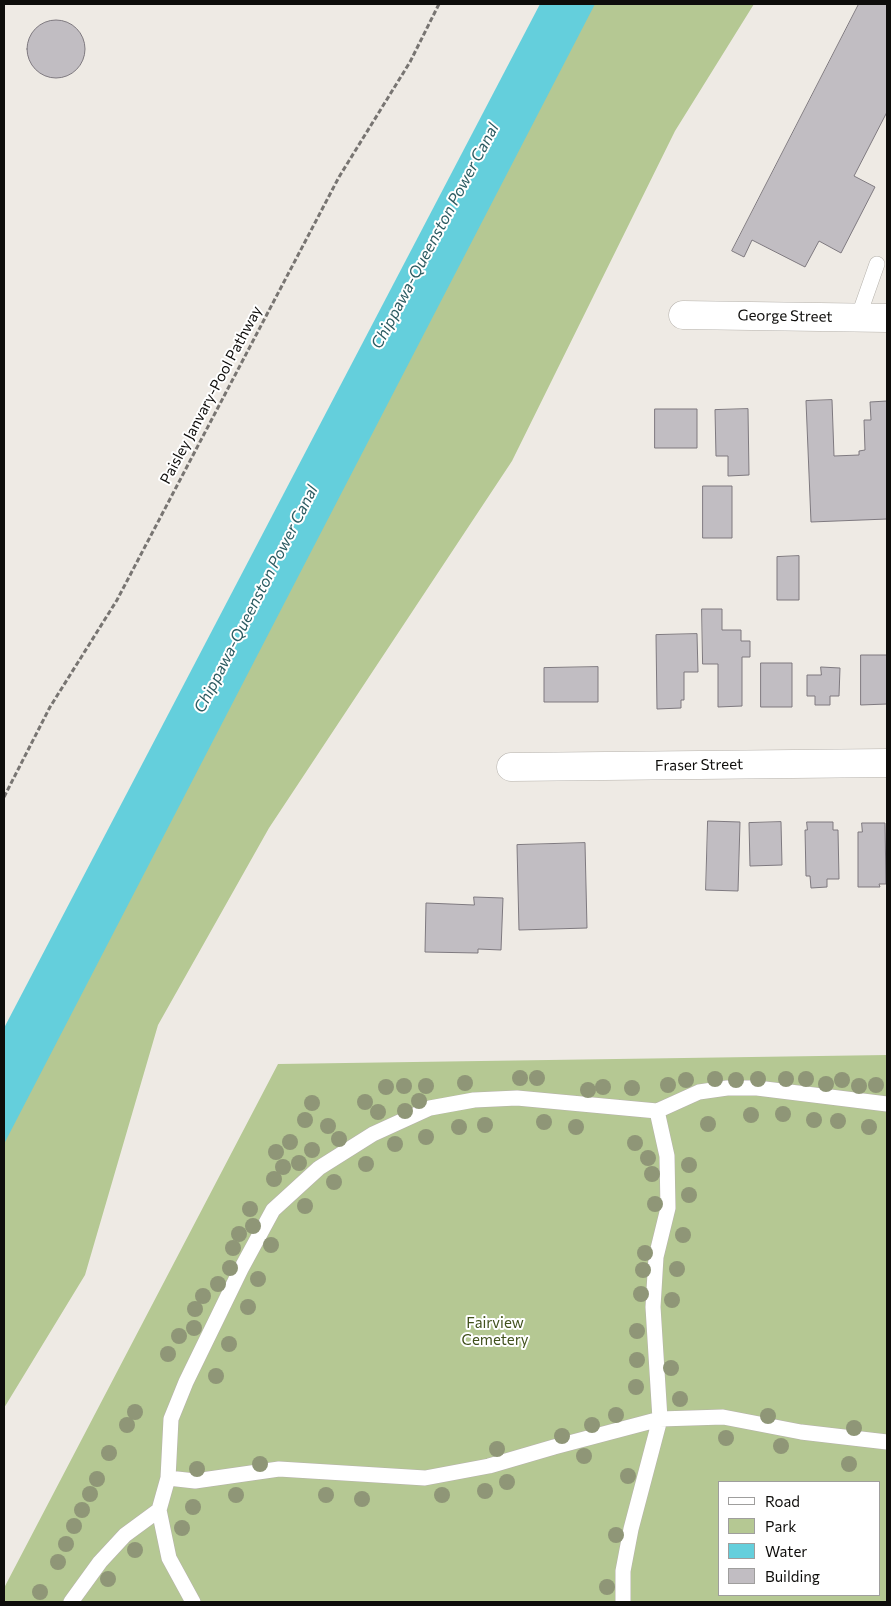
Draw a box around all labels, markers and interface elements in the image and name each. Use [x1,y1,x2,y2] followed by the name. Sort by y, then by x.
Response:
[367,120,503,352] water label: Chippawa-Queenston Power Canal
[156,303,266,487] street label: Paisley Janvary-Pool Pathway
[737,306,833,326] street label: George Street
[190,482,322,716] water label: Chippawa-Queenston Power Canal
[655,755,743,775] street label: Fraser Street
[462,1314,528,1349] park label: Fairview Cemetery
[718,1481,881,1596] legend
[765,1492,800,1510] text: Road
[765,1517,796,1535] text: Park
[765,1542,807,1560] text: Water
[765,1567,820,1585] text: Building

